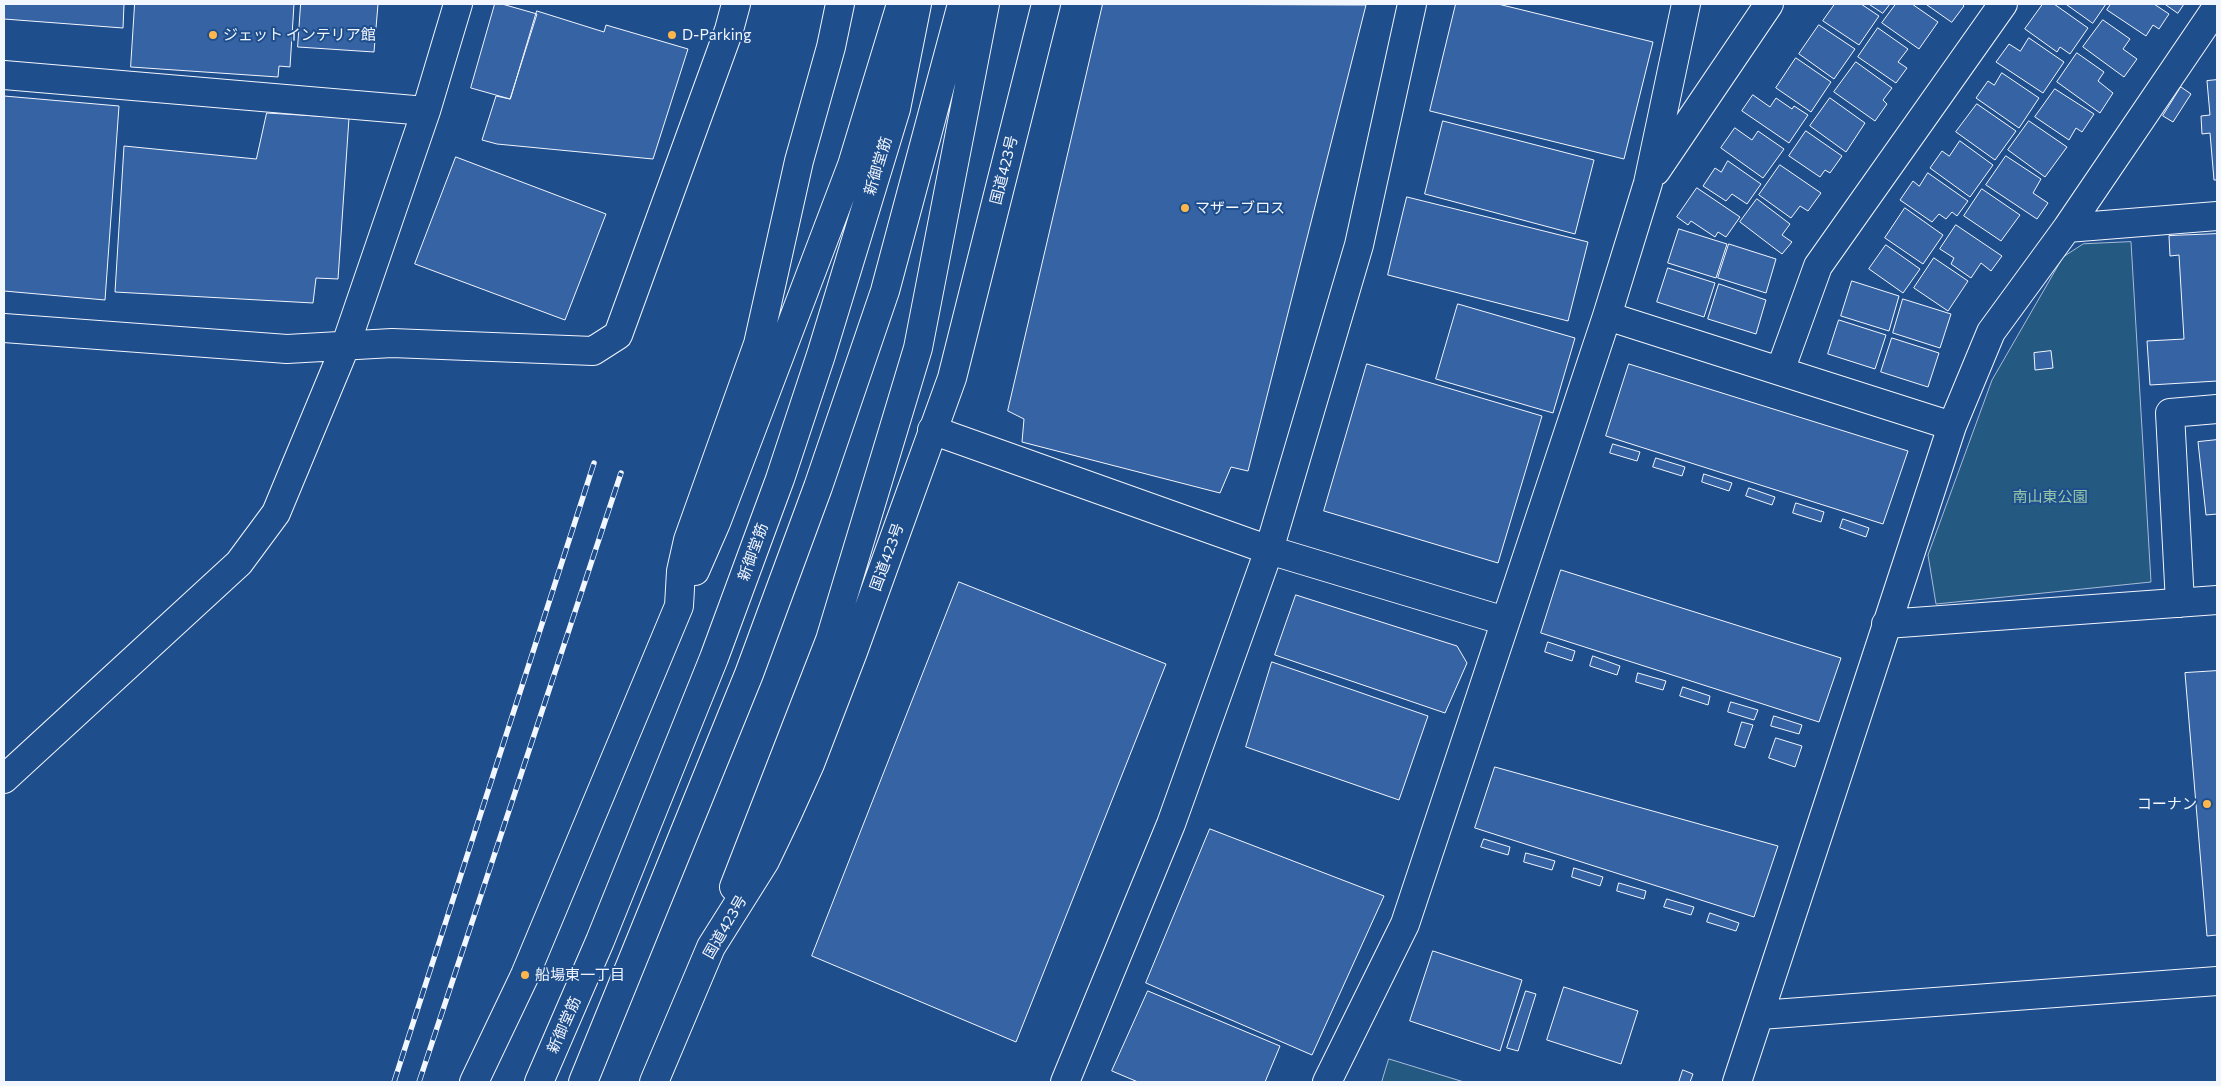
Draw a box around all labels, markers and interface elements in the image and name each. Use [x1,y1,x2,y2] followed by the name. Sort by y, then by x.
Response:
[223,26,376,44] place label: ジェット インテリア館
[682,26,751,44] place label: D-Parking
[207,29,219,41] marker: ジェット インテリア館
[666,29,678,41] marker: D-Parking
[987,134,1021,206] street label: 国道423号
[861,135,895,197] street label: 新御堂筋
[1195,199,1285,217] place label: マザーブロス
[1179,202,1191,214] marker: マザーブロス
[2013,488,2087,506] park label: 南山東公園
[734,521,772,583] street label: 新御堂筋
[866,521,908,593] street label: 国道423号
[2137,795,2197,813] place label: コーナン
[2201,798,2213,810] marker: コーナン
[700,892,750,962] street label: 国道423号
[535,966,625,984] place label: 船場東一丁目
[519,969,531,981] marker: 船場東一丁目
[544,994,584,1056] street label: 新御堂筋

